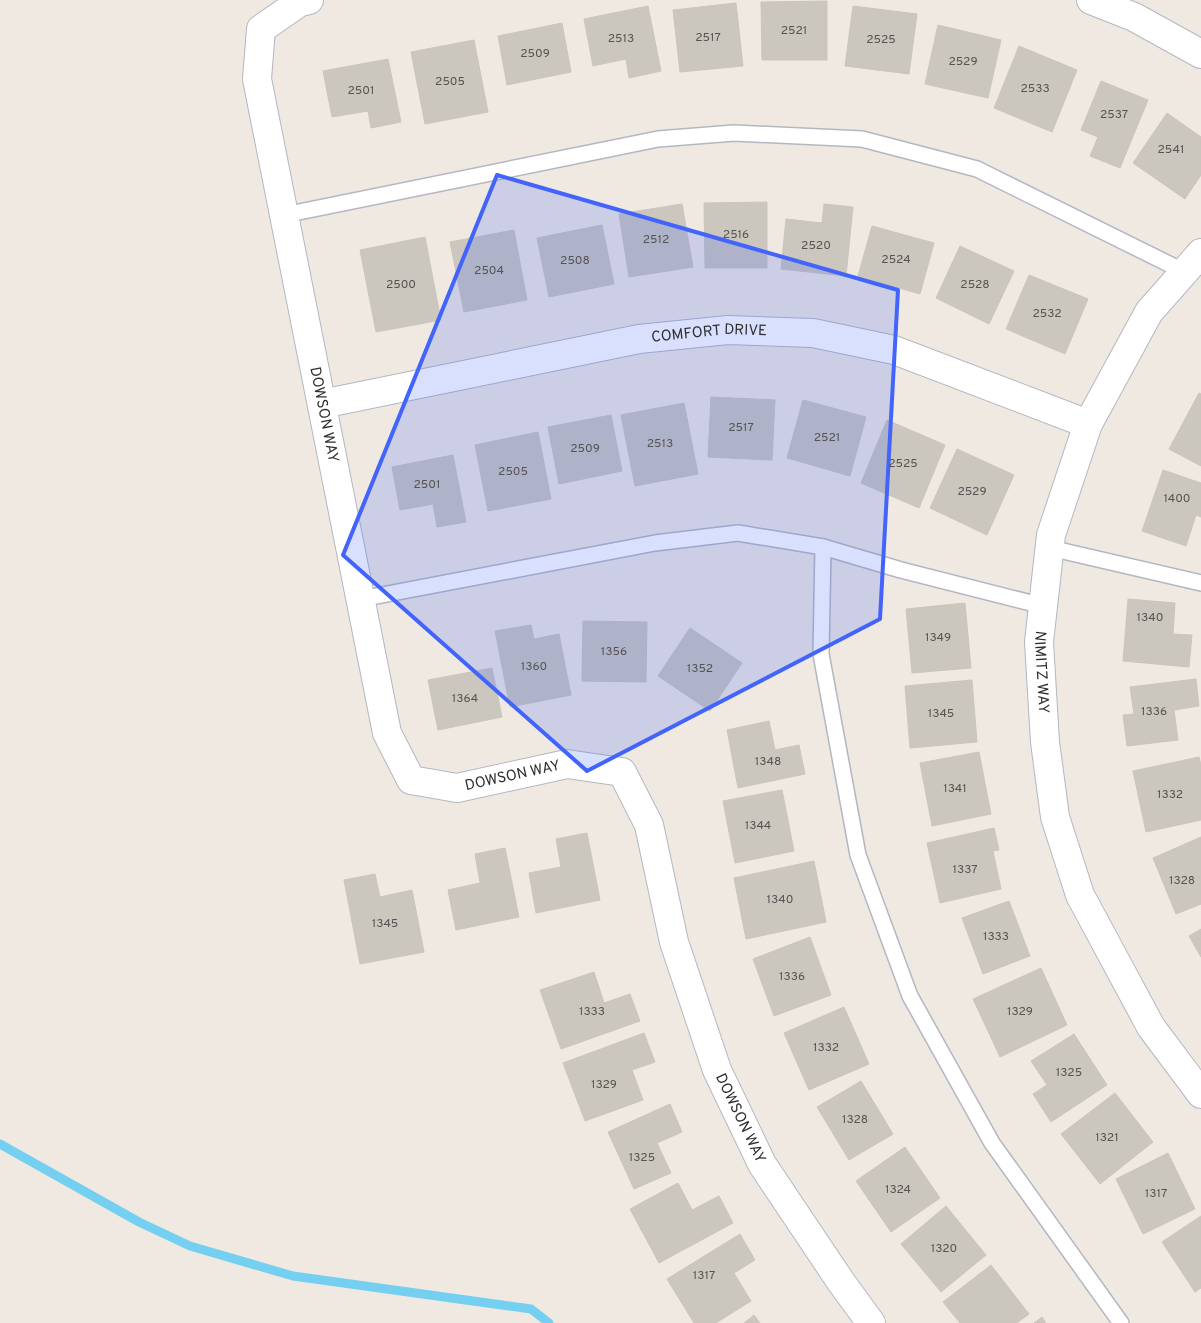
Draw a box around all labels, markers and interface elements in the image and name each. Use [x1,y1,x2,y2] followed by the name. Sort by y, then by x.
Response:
[781,23,807,39] house number: 2521
[695,30,721,46] house number: 2517
[608,31,634,47] house number: 2513
[866,32,896,48] house number: 2525
[520,46,550,62] house number: 2509
[948,54,978,70] house number: 2529
[435,74,465,90] house number: 2505
[1020,81,1050,97] house number: 2533
[348,83,374,99] house number: 2501
[1100,107,1128,123] house number: 2537
[1158,142,1184,158] house number: 2541
[723,227,749,243] house number: 2516
[643,232,669,248] house number: 2512
[801,238,831,254] house number: 2520
[881,252,911,268] house number: 2524
[560,253,590,269] house number: 2508
[474,263,504,279] house number: 2504
[386,277,416,293] house number: 2500
[960,277,990,293] house number: 2528
[1032,306,1062,322] house number: 2532
[650,320,767,347] street label: COMFORT DRIVE
[305,365,343,465] street label: DOWSON WAY
[728,420,754,436] house number: 2517
[814,430,840,446] house number: 2521
[647,436,673,452] house number: 2513
[570,441,600,457] house number: 2509
[888,456,918,472] house number: 2525
[498,464,528,480] house number: 2505
[414,477,440,493] house number: 2501
[957,484,987,500] house number: 2529
[1163,491,1191,507] house number: 1400
[1137,610,1163,626] house number: 1340
[925,630,951,646] house number: 1349
[1029,630,1053,714] street label: NIMITZ WAY
[601,644,627,660] house number: 1356
[521,659,547,675] house number: 1360
[687,661,713,677] house number: 1352
[452,691,478,707] house number: 1364
[1141,704,1167,720] house number: 1336
[928,706,954,722] house number: 1345
[755,754,781,770] house number: 1348
[463,756,562,796] street label: DOWSON WAY
[943,781,967,797] house number: 1341
[1157,787,1183,803] house number: 1332
[745,818,771,834] house number: 1344
[952,862,978,878] house number: 1337
[1169,873,1195,889] house number: 1328
[767,892,793,908] house number: 1340
[372,916,398,932] house number: 1345
[983,929,1009,945] house number: 1333
[779,969,805,985] house number: 1336
[579,1004,605,1020] house number: 1333
[1007,1004,1033,1020] house number: 1329
[813,1040,839,1056] house number: 1332
[1056,1065,1082,1081] house number: 1325
[711,1070,770,1167] street label: DOWSON WAY
[591,1077,617,1093] house number: 1329
[842,1112,868,1128] house number: 1328
[1095,1130,1119,1146] house number: 1321
[629,1150,655,1166] house number: 1325
[885,1182,911,1198] house number: 1324
[1145,1186,1167,1202] house number: 1317
[931,1241,957,1257] house number: 1320
[693,1268,715,1284] house number: 1317

